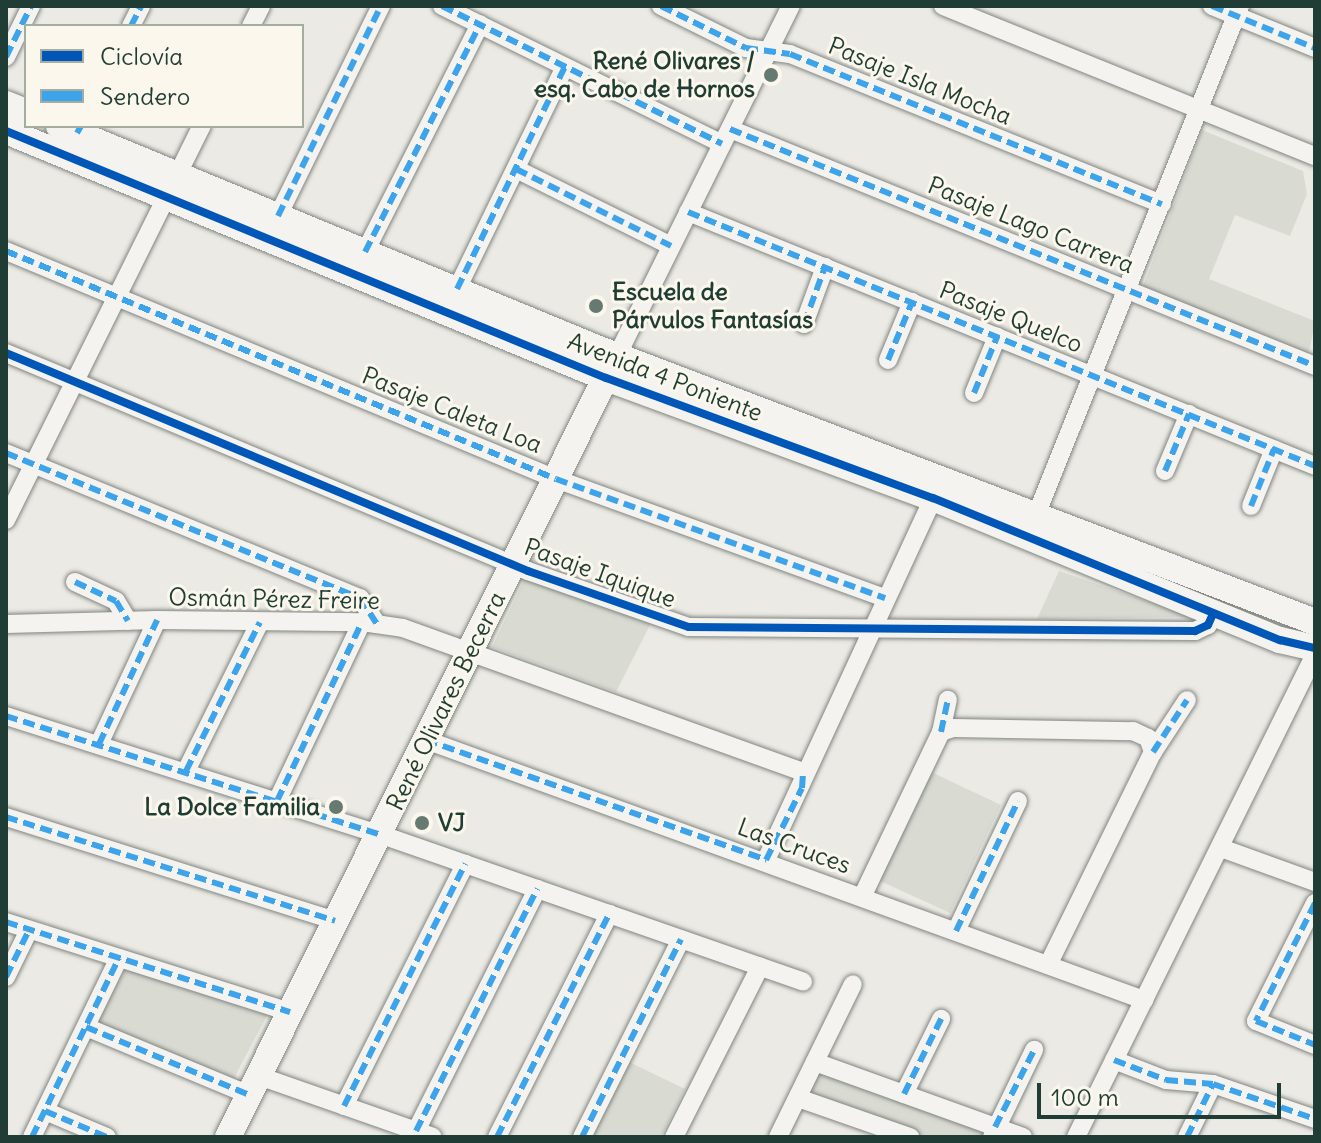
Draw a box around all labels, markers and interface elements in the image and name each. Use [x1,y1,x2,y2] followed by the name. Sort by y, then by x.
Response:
[24,24,304,128] legend
[824,31,1016,131] street label: Pasaje Isla Mocha
[100,41,183,71] text: Ciclovía
[534,47,755,103] place label: René Olivares / esq. Cabo de Hornos
[762,66,780,84] marker: René Olivares / esq. Cabo de Hornos
[100,81,190,111] text: Sendero
[924,171,1138,279] street label: Pasaje Lago Carrera
[935,275,1087,359] street label: Pasaje Quelco
[612,278,813,334] place label: Escuela de Párvulos Fantasías
[587,297,605,315] marker: Escuela de Párvulos Fantasías
[564,327,766,427] street label: Avenida 4 Poniente
[358,361,546,459] street label: Pasaje Caleta Loa
[520,532,680,614] street label: Pasaje Iquique
[168,583,380,615] street label: Osmán Pérez Freire
[380,587,512,815] street label: René Olivares Becerra
[144,793,320,821] place label: La Dolce Familia
[327,798,345,816] marker: La Dolce Familia
[438,809,465,837] place label: VJ
[734,812,854,880] street label: Las Cruces
[413,814,431,832] marker: VJ
[1041,1067,1285,1117] scale bar
[1051,1082,1119,1112] text: 100 m

